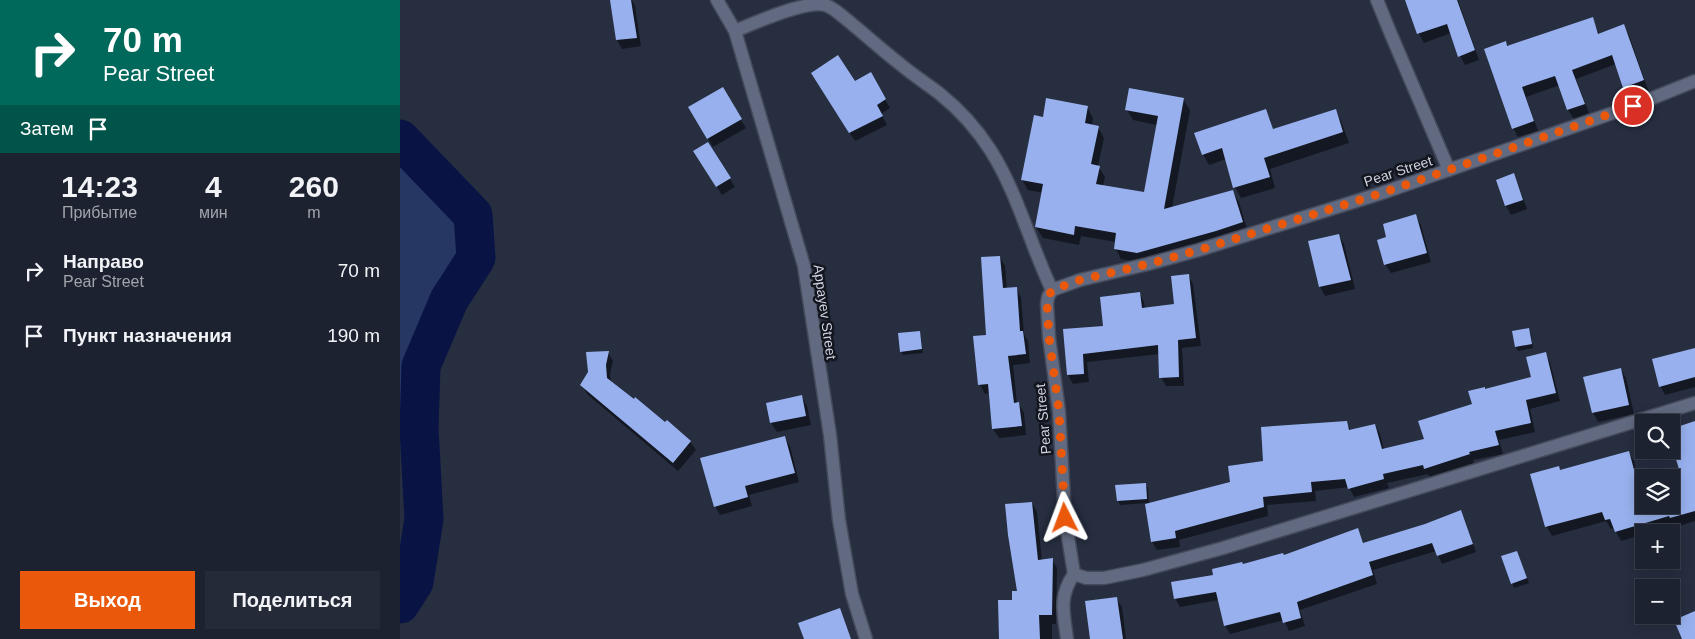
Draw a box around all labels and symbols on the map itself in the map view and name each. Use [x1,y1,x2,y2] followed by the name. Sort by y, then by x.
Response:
[1612,85,1654,127] pin
[1362,152,1434,190] street label: Pear Street
[810,263,840,361] street label: Appayev Street
[1032,383,1054,455] street label: Pear Street
[1038,491,1090,543] position arrow

